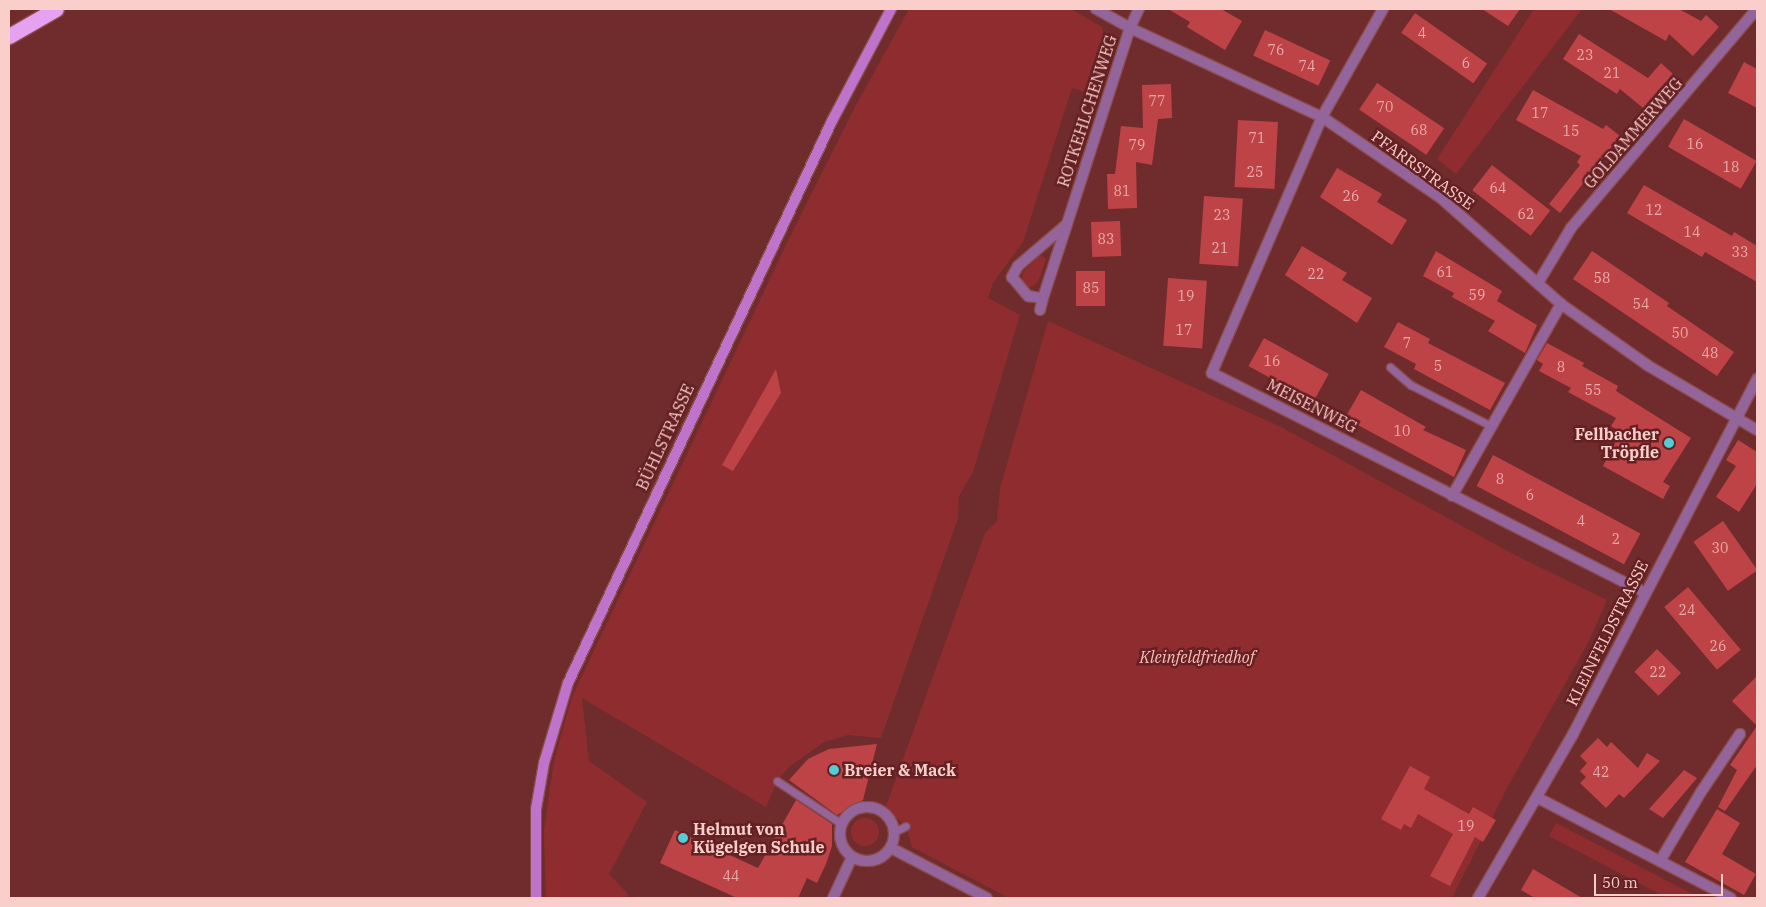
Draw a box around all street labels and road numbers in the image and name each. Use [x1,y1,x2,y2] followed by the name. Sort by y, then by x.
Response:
[1053,33,1121,189] street label: ROTKEHLCHENWEG
[1580,74,1686,192] street label: GOLDAMMERWEG
[1368,126,1478,214] street label: PFARRSTRASSE
[1263,375,1361,437] street label: MEISENWEG
[632,381,698,493] street label: BÜHLSTRASSE
[1562,557,1652,709] street label: KLEINFELDSTRASSE

